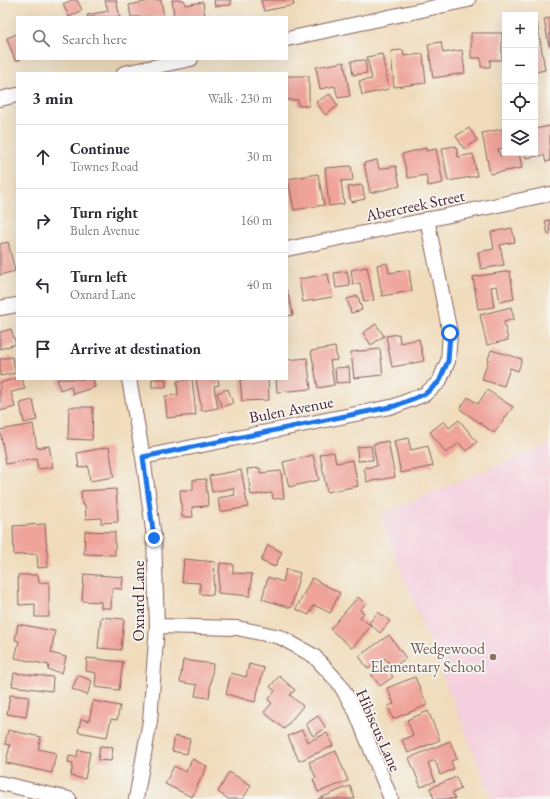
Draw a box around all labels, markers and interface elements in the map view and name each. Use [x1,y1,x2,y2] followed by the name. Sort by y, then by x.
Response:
[502,12,538,156] map controls
[502,12,538,48] button: +
[16,16,288,60] search box
[30,27,52,49] icon: search
[62,29,127,48] text: Search here
[502,48,538,84] button: −
[502,84,538,120] button: locate
[32,87,73,109] text: 3 min
[208,90,272,107] text: Walk · 230 m
[502,120,538,156] button: layers
[70,139,130,158] text: Continue
[32,146,54,168] icon: ahead
[247,148,272,165] text: 30 m
[70,158,138,175] text: Townes Road
[363,185,467,226] street label: Abercreek Street
[70,203,138,222] text: Turn right
[32,210,54,232] icon: right
[241,212,272,229] text: 160 m
[70,222,139,239] text: Bulen Avenue
[70,267,127,286] text: Turn left
[32,274,54,296] icon: left
[247,276,272,293] text: 40 m
[70,286,136,303] text: Oxnard Lane
[441,324,459,342] route start
[32,338,54,360] icon: arrive
[70,339,201,358] text: Arrive at destination
[247,391,335,428] street label: Bulen Avenue
[145,529,163,547] route end
[128,561,149,641] street label: Oxnard Lane
[370,638,486,677] place label: Wedgewood Elementary School
[488,652,498,662] marker: Wedgewood Elementary School
[351,686,406,775] street label: Hibiscus Lane

